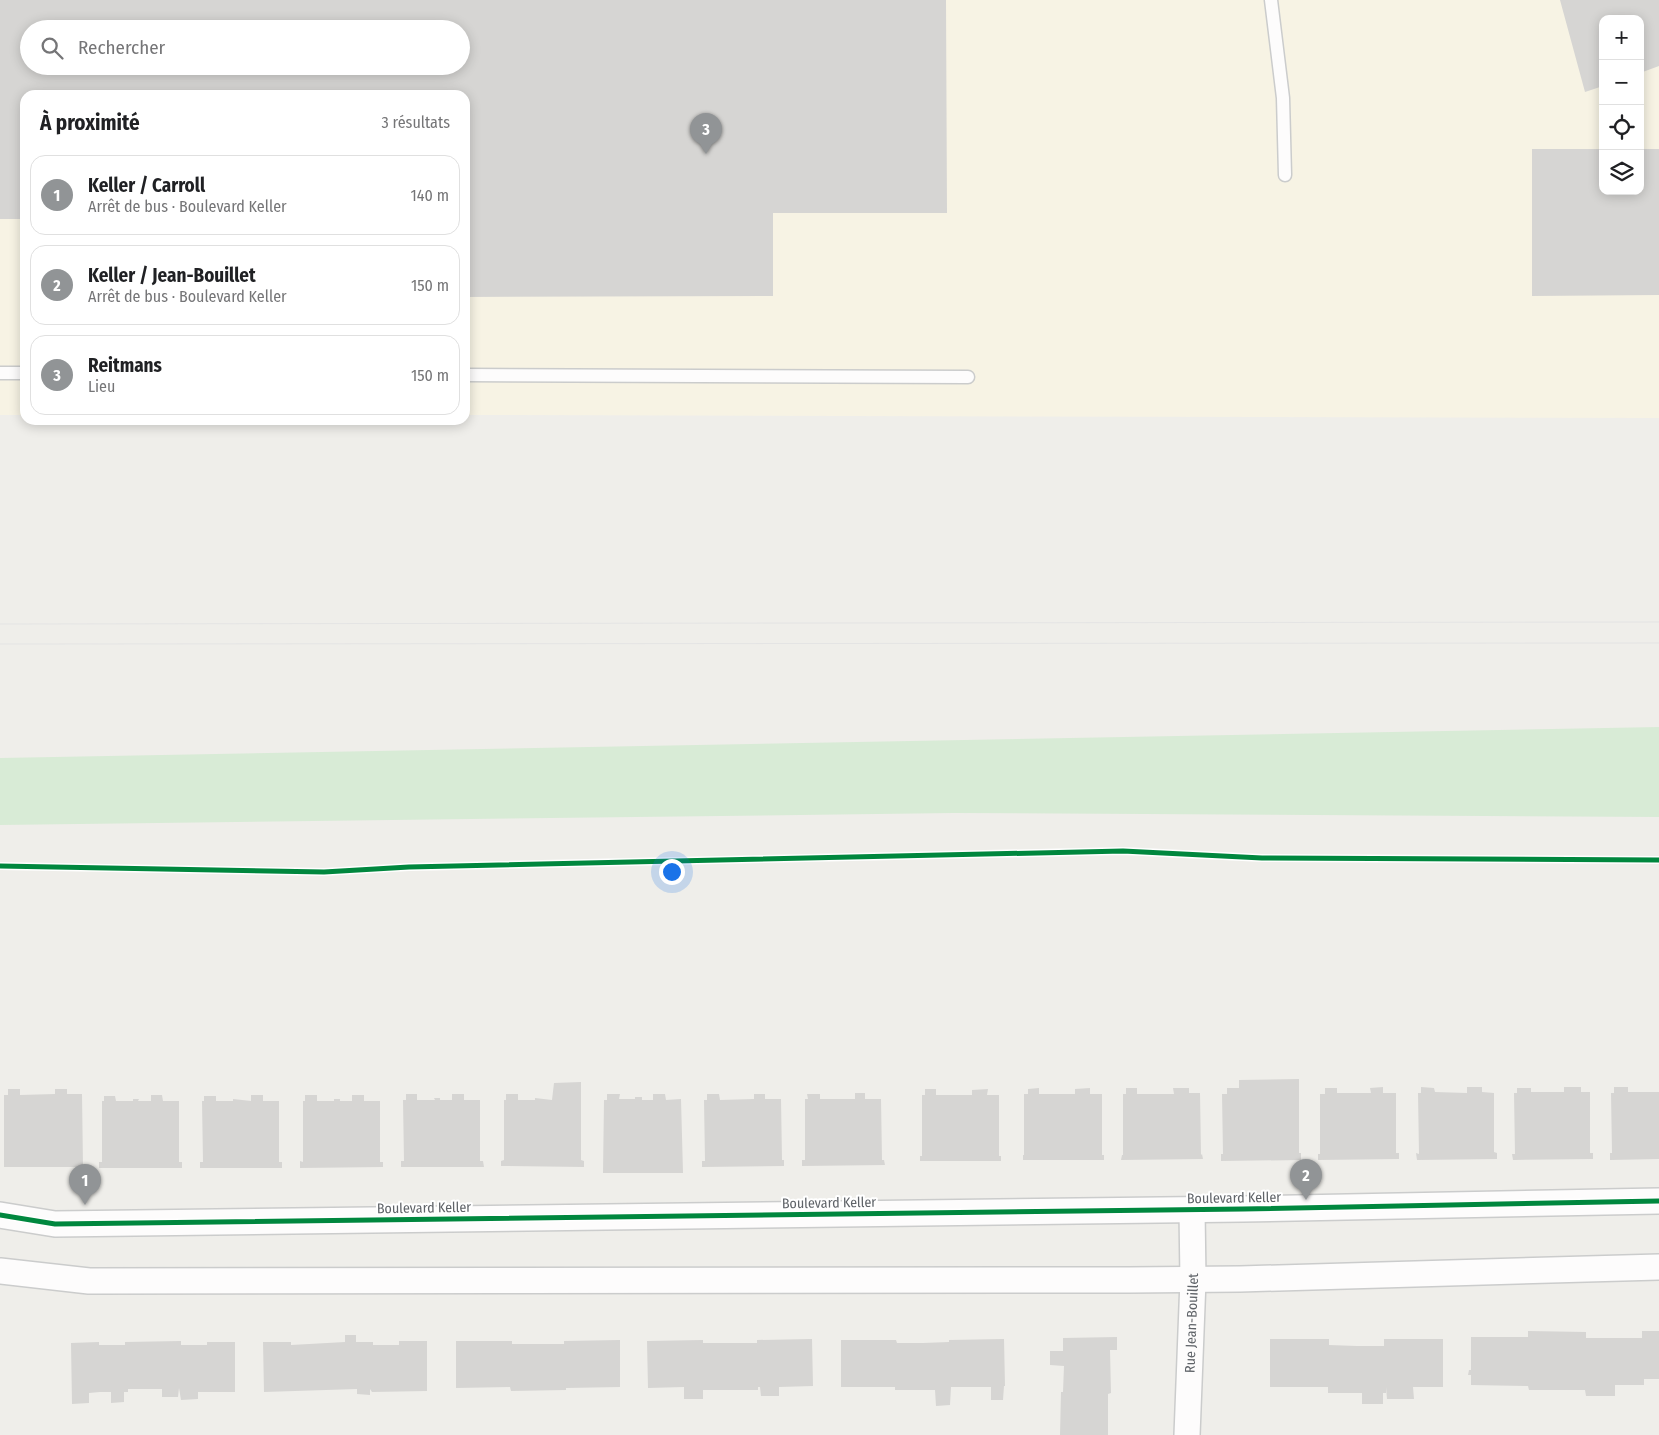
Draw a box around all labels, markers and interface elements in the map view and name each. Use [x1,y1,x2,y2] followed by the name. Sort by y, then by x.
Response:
[1599,15,1644,195] map controls
[1599,15,1644,60] button: +
[20,20,470,75] search box
[38,34,66,62] icon: search
[78,36,165,59] text: Rechercher
[1599,60,1644,105] button: −
[1599,105,1644,150] button: locate
[40,110,140,136] text: À proximité
[382,113,450,132] text: 3 résultats
[690,113,722,154] pin: 3
[1599,150,1644,195] button: layers
[88,174,205,197] text: Keller / Carroll
[54,186,60,205] text: 1
[411,186,449,205] text: 140 m
[88,197,287,216] text: Arrêt de bus · Boulevard Keller
[88,264,256,287] text: Keller / Jean-Bouillet
[53,276,61,295] text: 2
[411,276,449,295] text: 150 m
[88,287,287,306] text: Arrêt de bus · Boulevard Keller
[88,354,162,377] text: Reitmans
[53,366,61,385] text: 3
[411,366,449,385] text: 150 m
[88,377,115,396] text: Lieu
[659,859,685,885] your location
[1290,1159,1322,1200] pin: 2
[69,1164,101,1205] pin: 1
[1187,1189,1281,1207] street label: Boulevard Keller
[782,1194,876,1212] street label: Boulevard Keller
[377,1199,471,1217] street label: Boulevard Keller
[1181,1273,1202,1373] street label: Rue Jean-Bouillet

